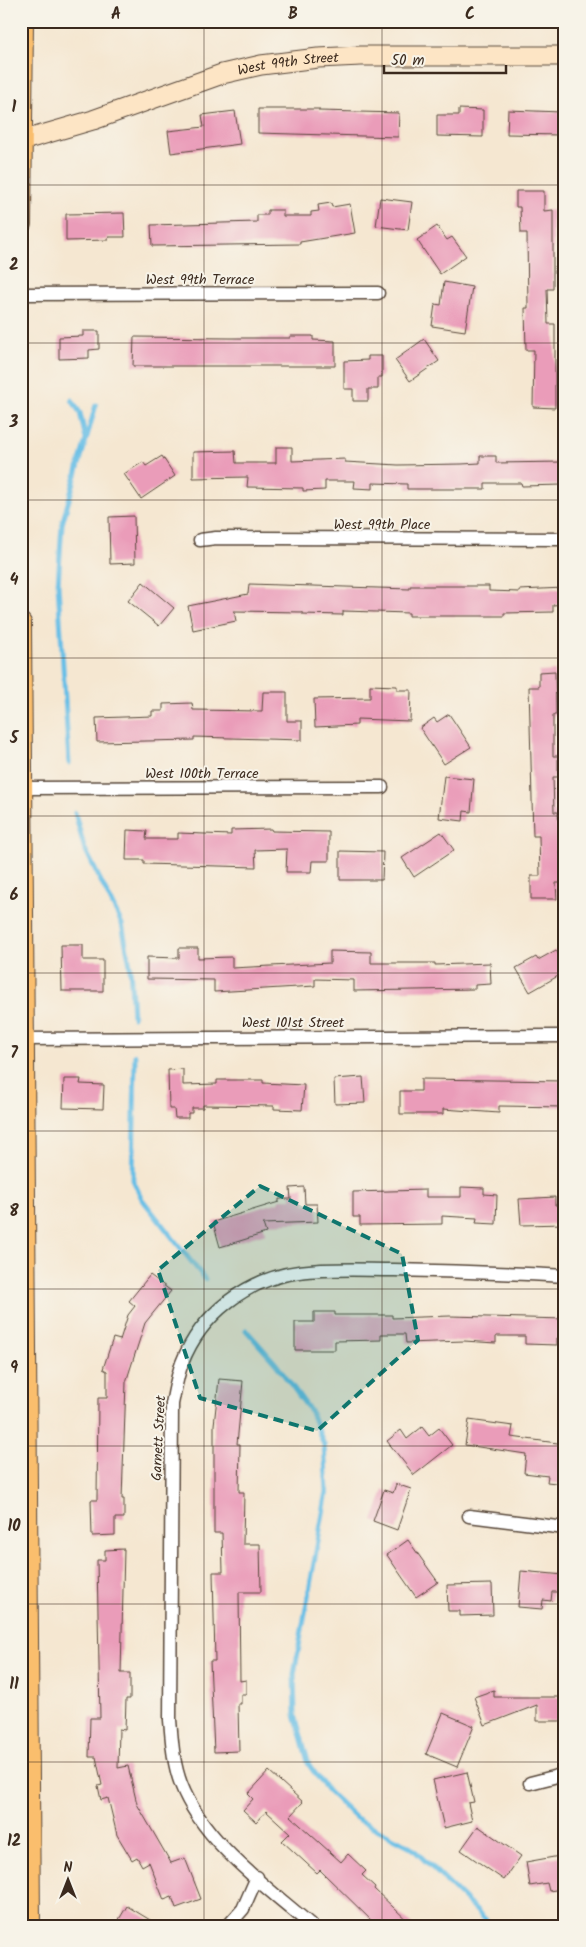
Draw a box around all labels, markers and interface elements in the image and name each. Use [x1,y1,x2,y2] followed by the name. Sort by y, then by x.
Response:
[111,2,121,27] text: A
[288,2,298,27] text: B
[465,2,475,27] text: C
[384,42,506,74] scale bar
[235,47,340,82] street label: West 99th Street
[391,49,425,73] text: 50 m
[12,95,17,120] text: 1
[9,253,19,278] text: 2
[146,269,255,291] street label: West 99th Terrace
[9,410,19,435] text: 3
[334,514,431,536] street label: West 99th Place
[10,568,19,593] text: 4
[9,726,20,751] text: 5
[145,763,259,785] street label: West 100th Terrace
[10,883,19,908] text: 6
[242,1012,345,1034] street label: West 101st Street
[10,1041,18,1066] text: 7
[9,1199,19,1224] text: 8
[10,1356,18,1381] text: 9
[146,1394,172,1481] street label: Garnett Street
[7,1514,21,1539] text: 10
[9,1672,19,1697] text: 11
[7,1829,21,1854] text: 12
[42,1854,92,1904] north arrow
[64,1857,73,1879] text: N

